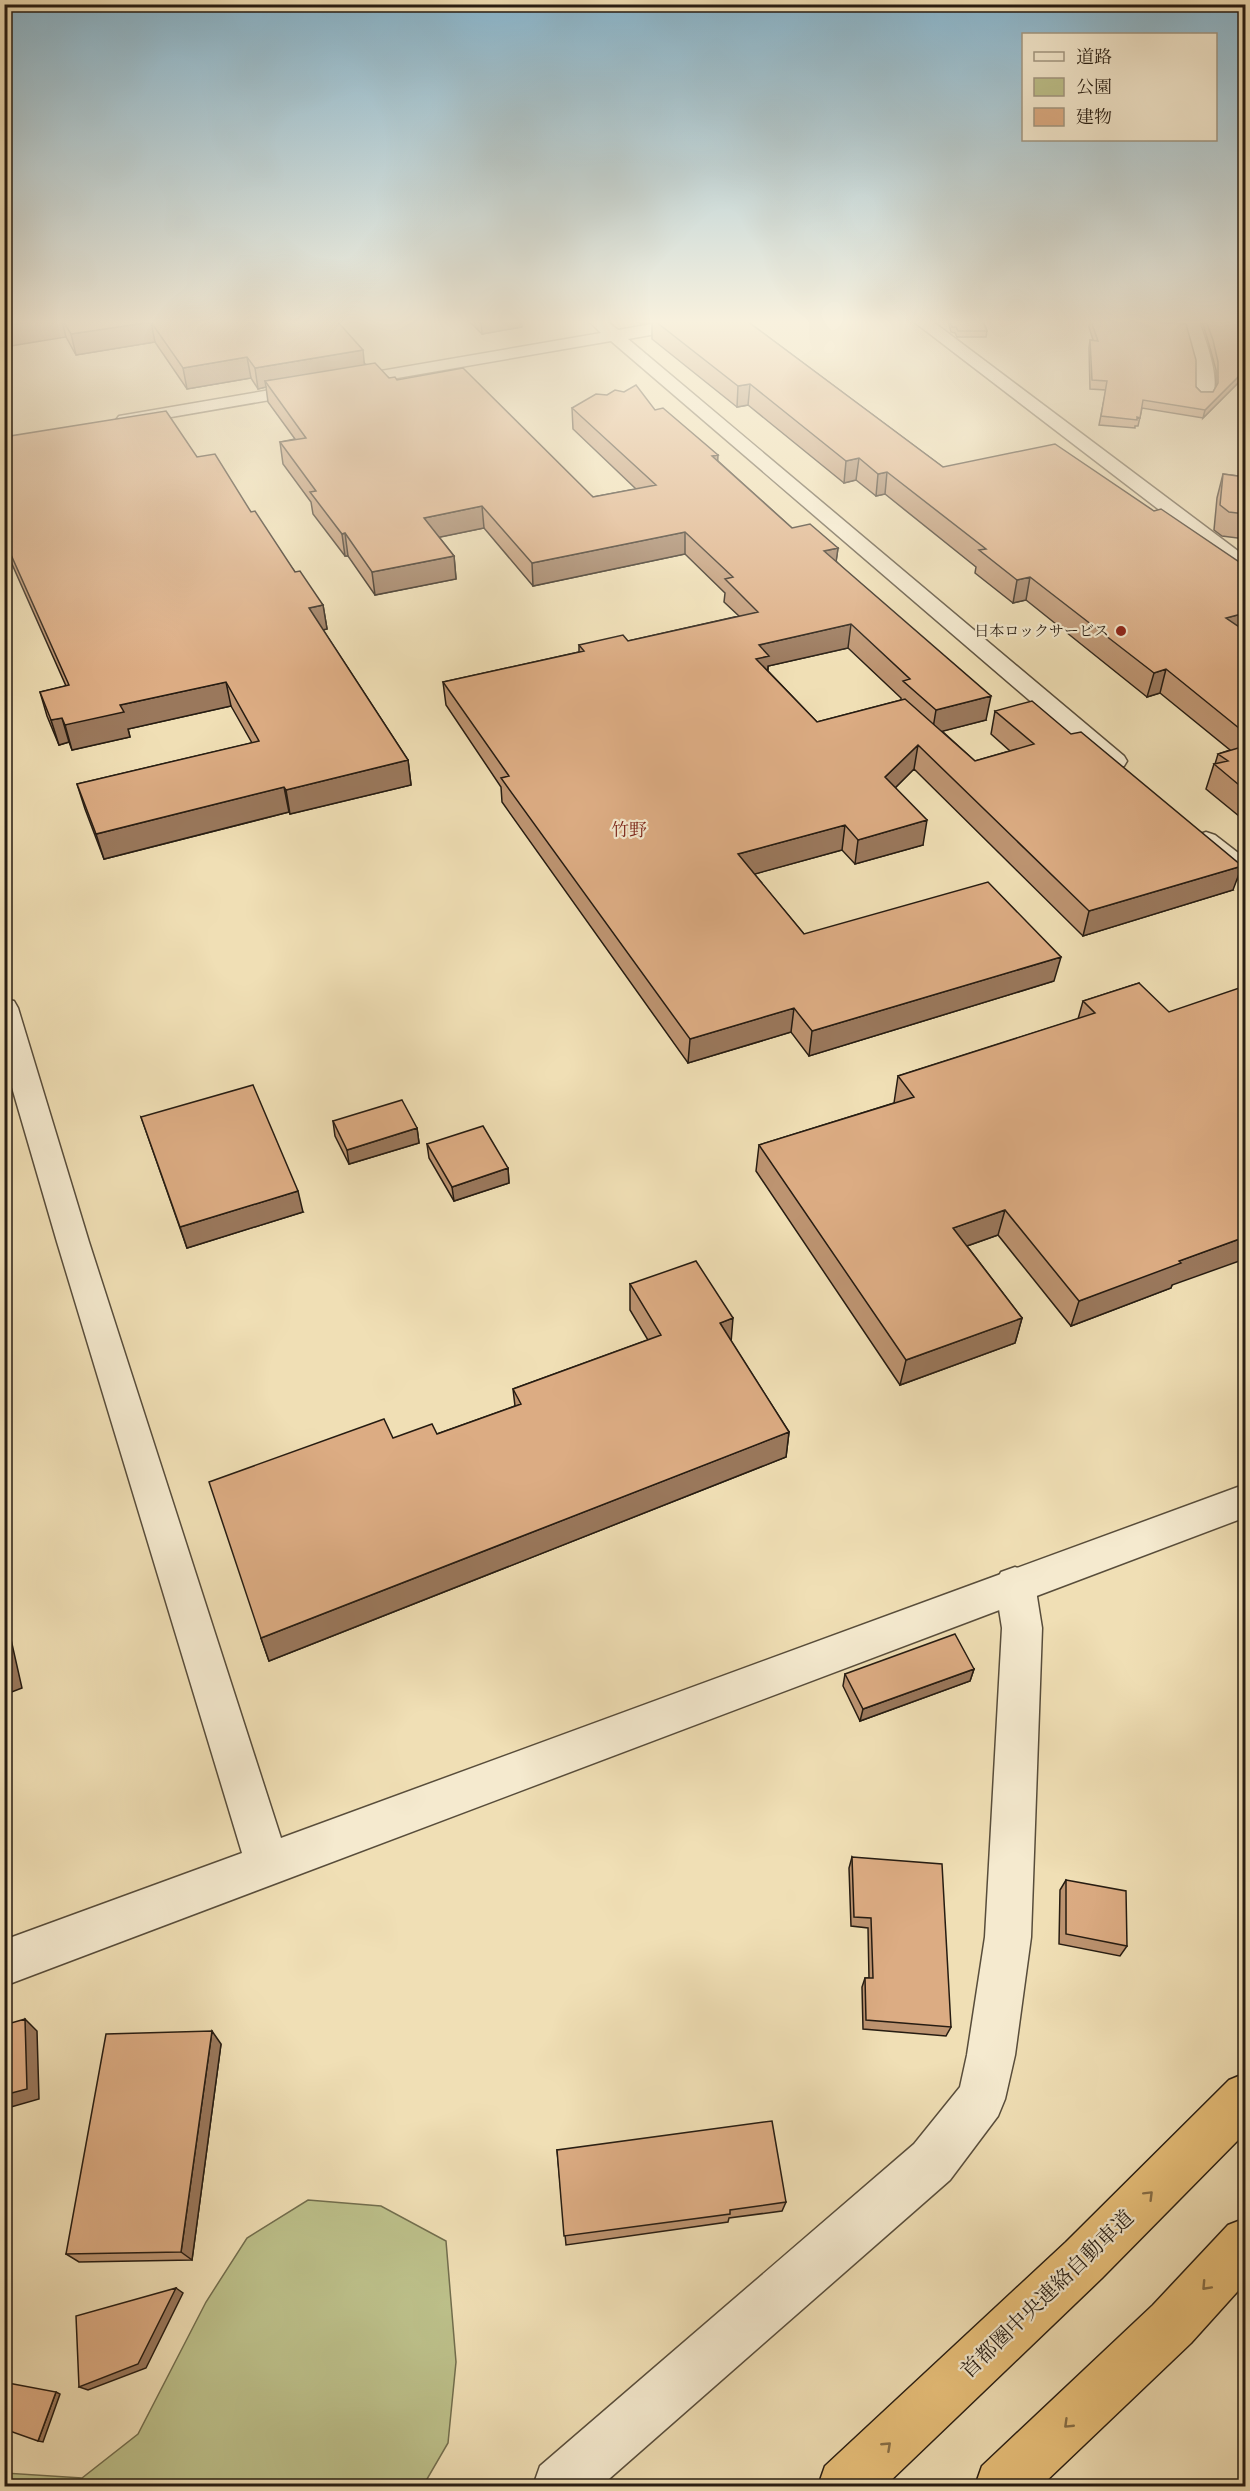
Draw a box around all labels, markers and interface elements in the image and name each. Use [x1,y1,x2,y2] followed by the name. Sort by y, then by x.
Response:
[1022,33,1217,141] legend
[1076,47,1112,70] text: 道路
[1076,77,1112,100] text: 公園
[1076,107,1112,130] text: 建物
[974,622,1109,641] place label: 日本ロックサービス
[1114,624,1128,638] marker: 日本ロックサービス
[611,820,647,843] district label: 竹野
[1141,2191,1152,2202] one-way arrow
[956,2205,1141,2385] street label: 首都圏中央連絡自動車道
[1202,2280,1213,2290] one-way arrow
[1064,2416,1075,2427] one-way arrow
[880,2443,891,2454] one-way arrow

